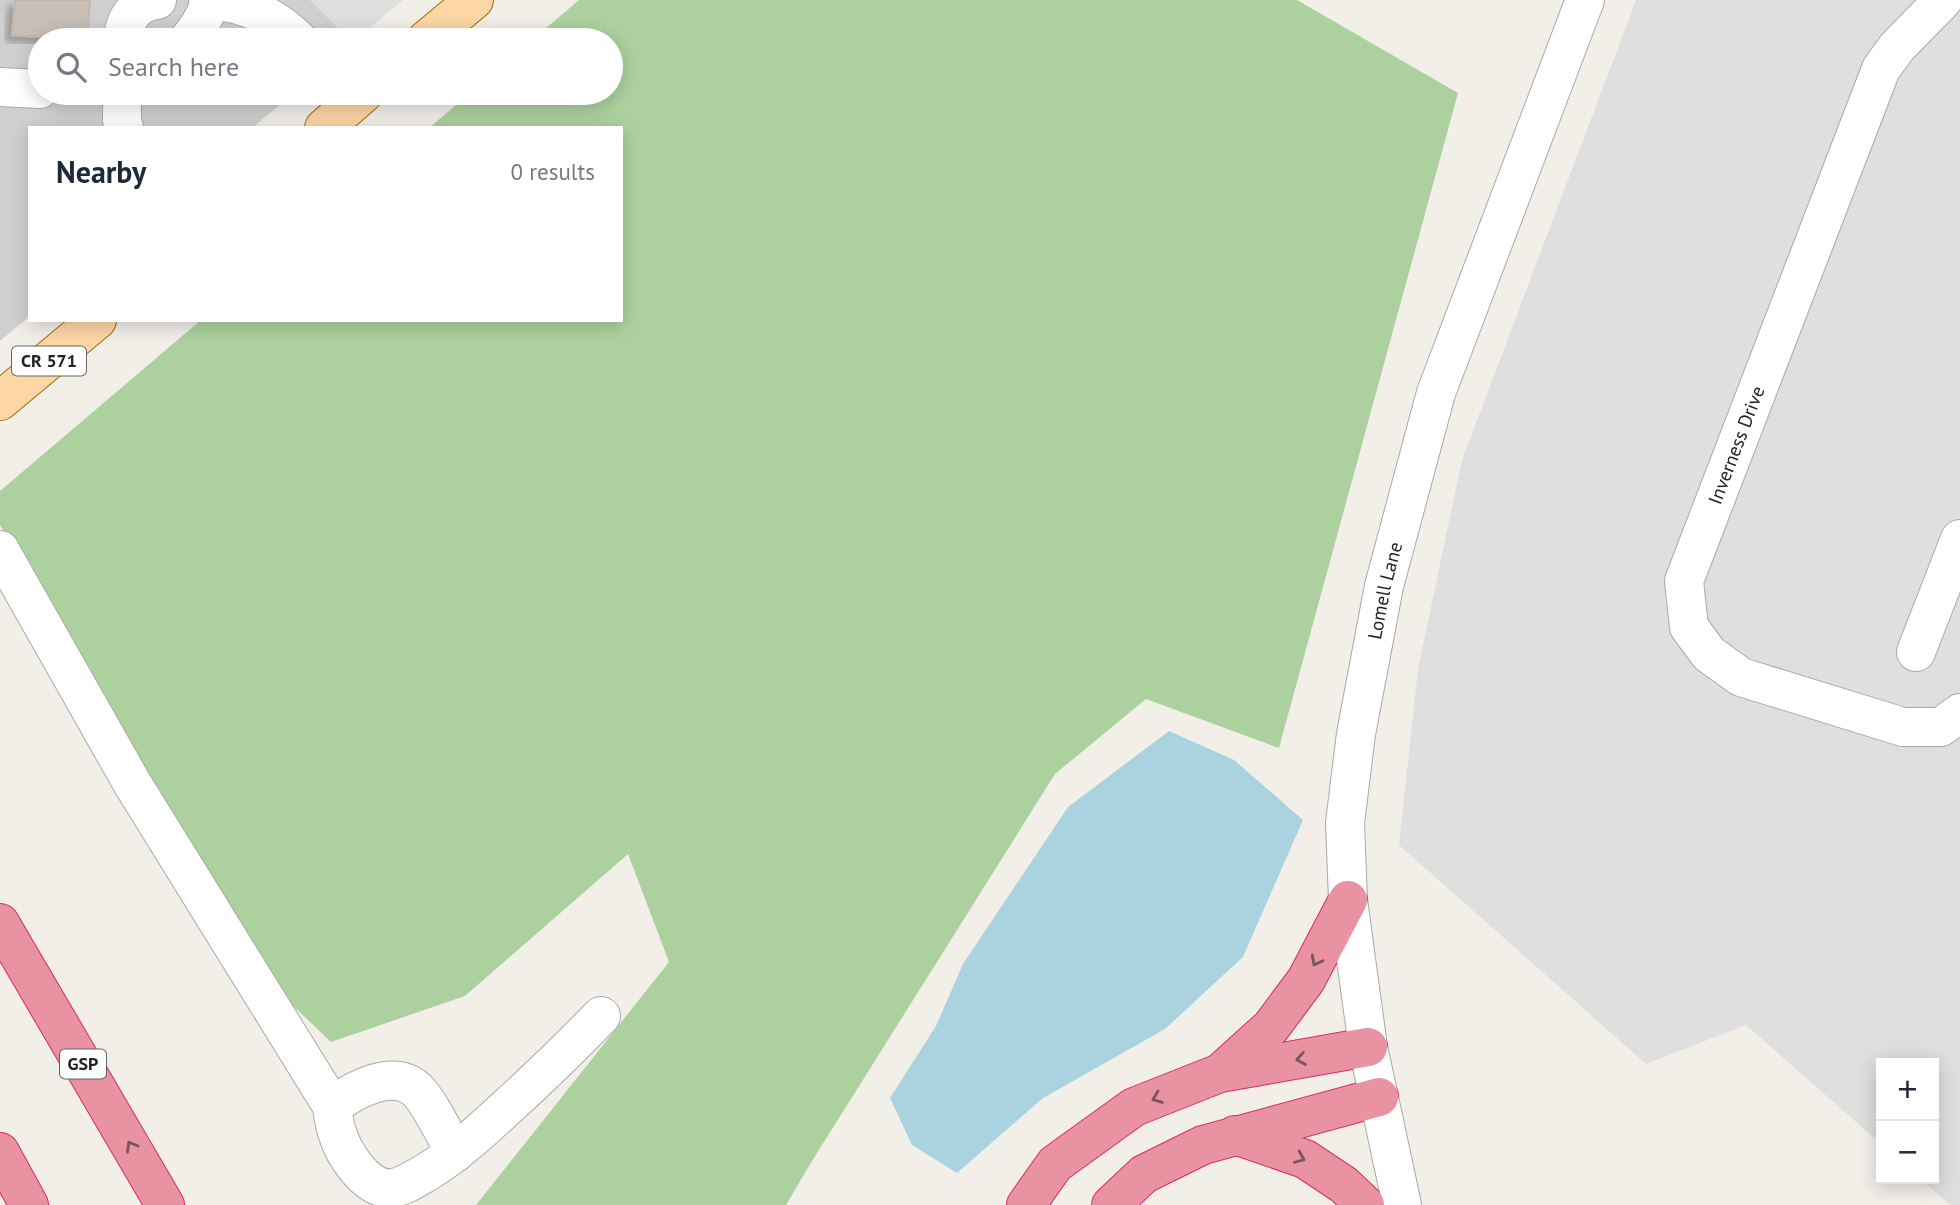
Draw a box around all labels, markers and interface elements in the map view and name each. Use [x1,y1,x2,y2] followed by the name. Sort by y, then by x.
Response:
[28,28,623,105] search box
[52,48,90,86] icon: search
[108,50,239,83] text: Search here
[56,152,146,191] text: Nearby
[511,157,595,186] text: 0 results
[12,346,86,376] road number: CR 571
[1702,382,1770,508] street label: Inverness Drive
[1362,539,1407,641] street label: Lomell Lane
[1311,954,1325,966] one-way arrow
[60,1050,106,1078] road number: GSP
[1295,1051,1307,1066] one-way arrow
[1876,1058,1939,1184] map controls
[1876,1058,1939,1121] button: +
[1151,1090,1163,1104] one-way arrow
[1876,1121,1939,1184] button: −
[126,1141,139,1154] one-way arrow
[1292,1150,1305,1164] one-way arrow

